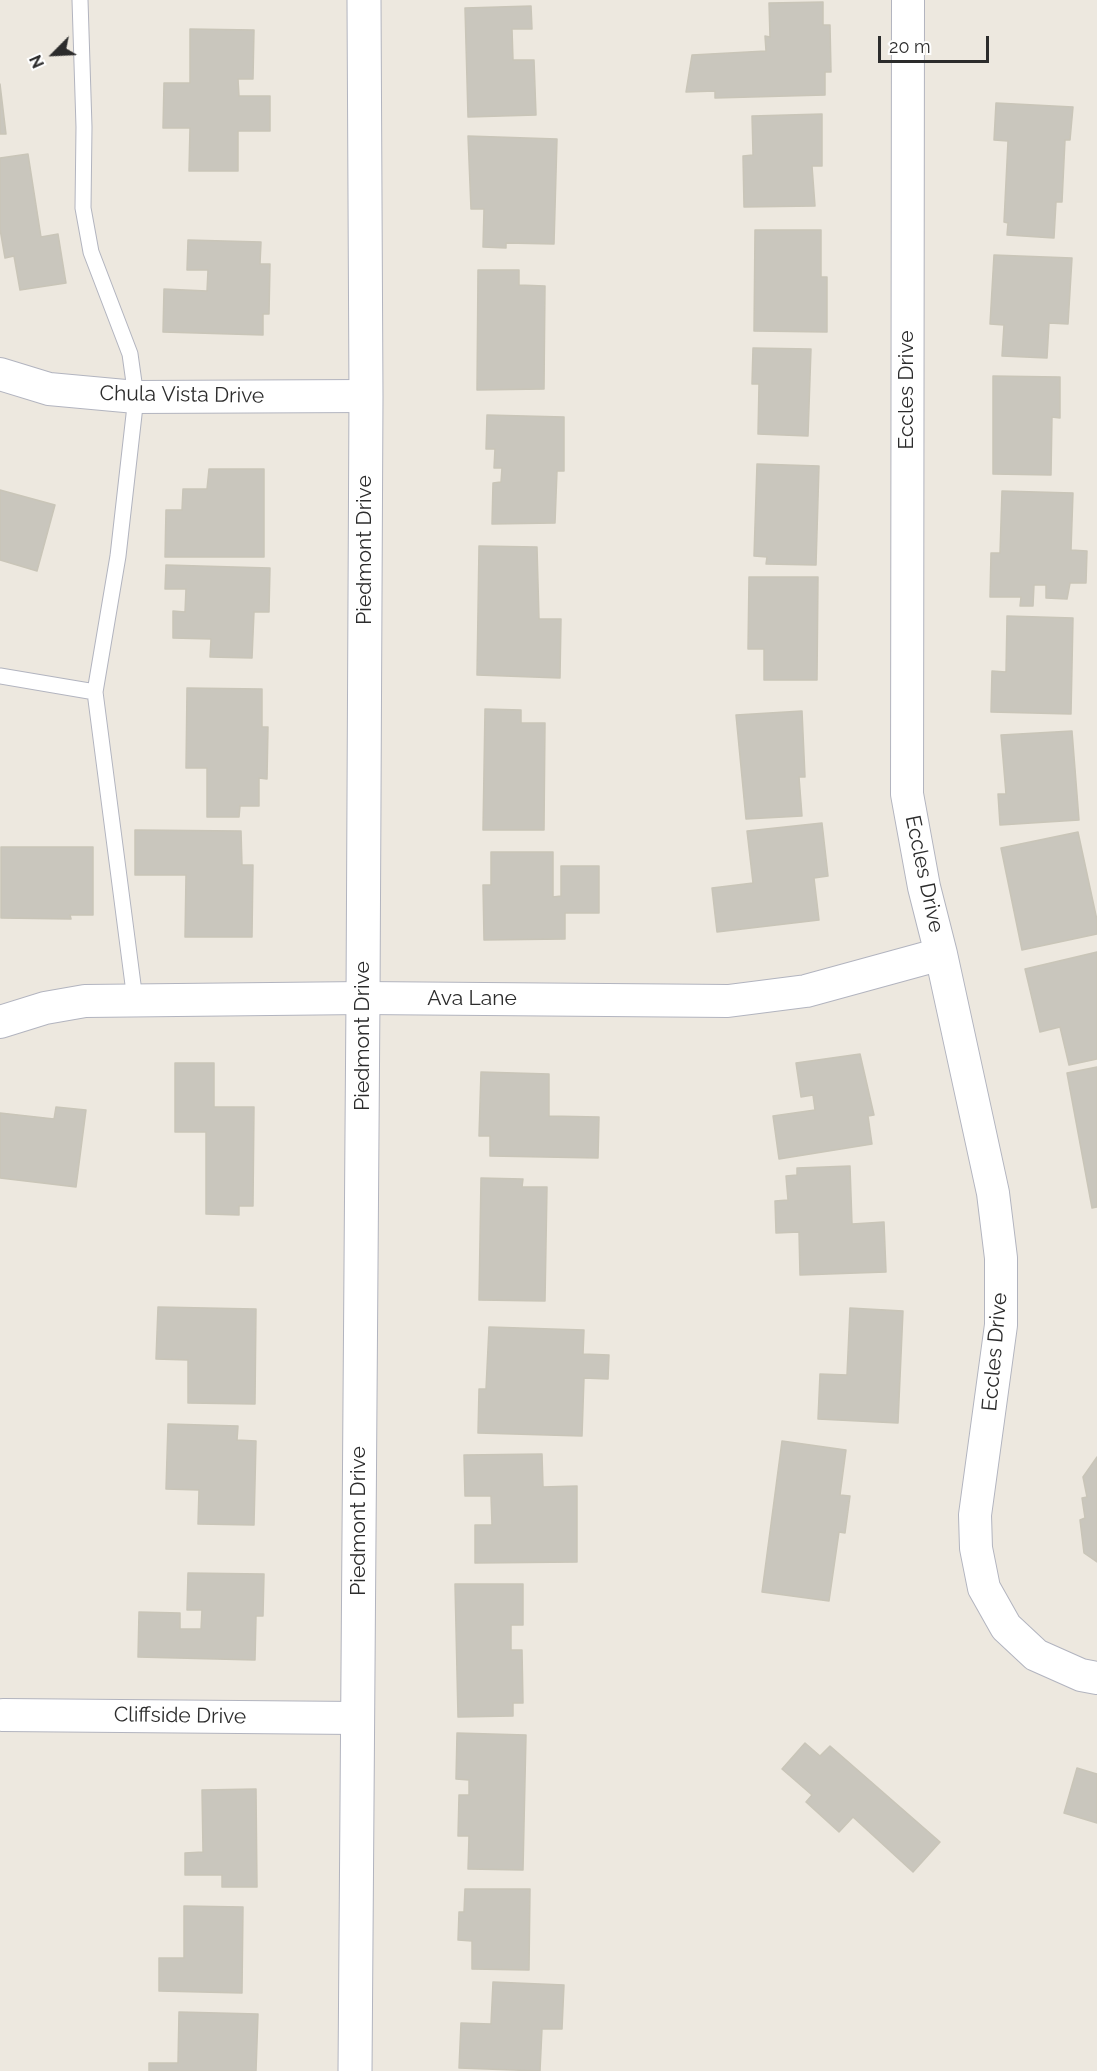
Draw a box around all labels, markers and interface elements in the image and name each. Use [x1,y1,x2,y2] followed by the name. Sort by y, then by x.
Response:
[24,24,84,84] north arrow
[881,24,992,62] scale bar
[889,36,931,57] text: 20 m
[26,52,48,71] text: N
[894,330,920,450] street label: Eccles Drive
[100,381,264,409] street label: Chula Vista Drive
[352,475,378,625] street label: Piedmont Drive
[899,813,949,935] street label: Eccles Drive
[350,961,376,1111] street label: Piedmont Drive
[427,986,517,1012] street label: Ava Lane
[977,1292,1013,1412] street label: Eccles Drive
[346,1446,372,1596] street label: Piedmont Drive
[114,1702,246,1730] street label: Cliffside Drive

